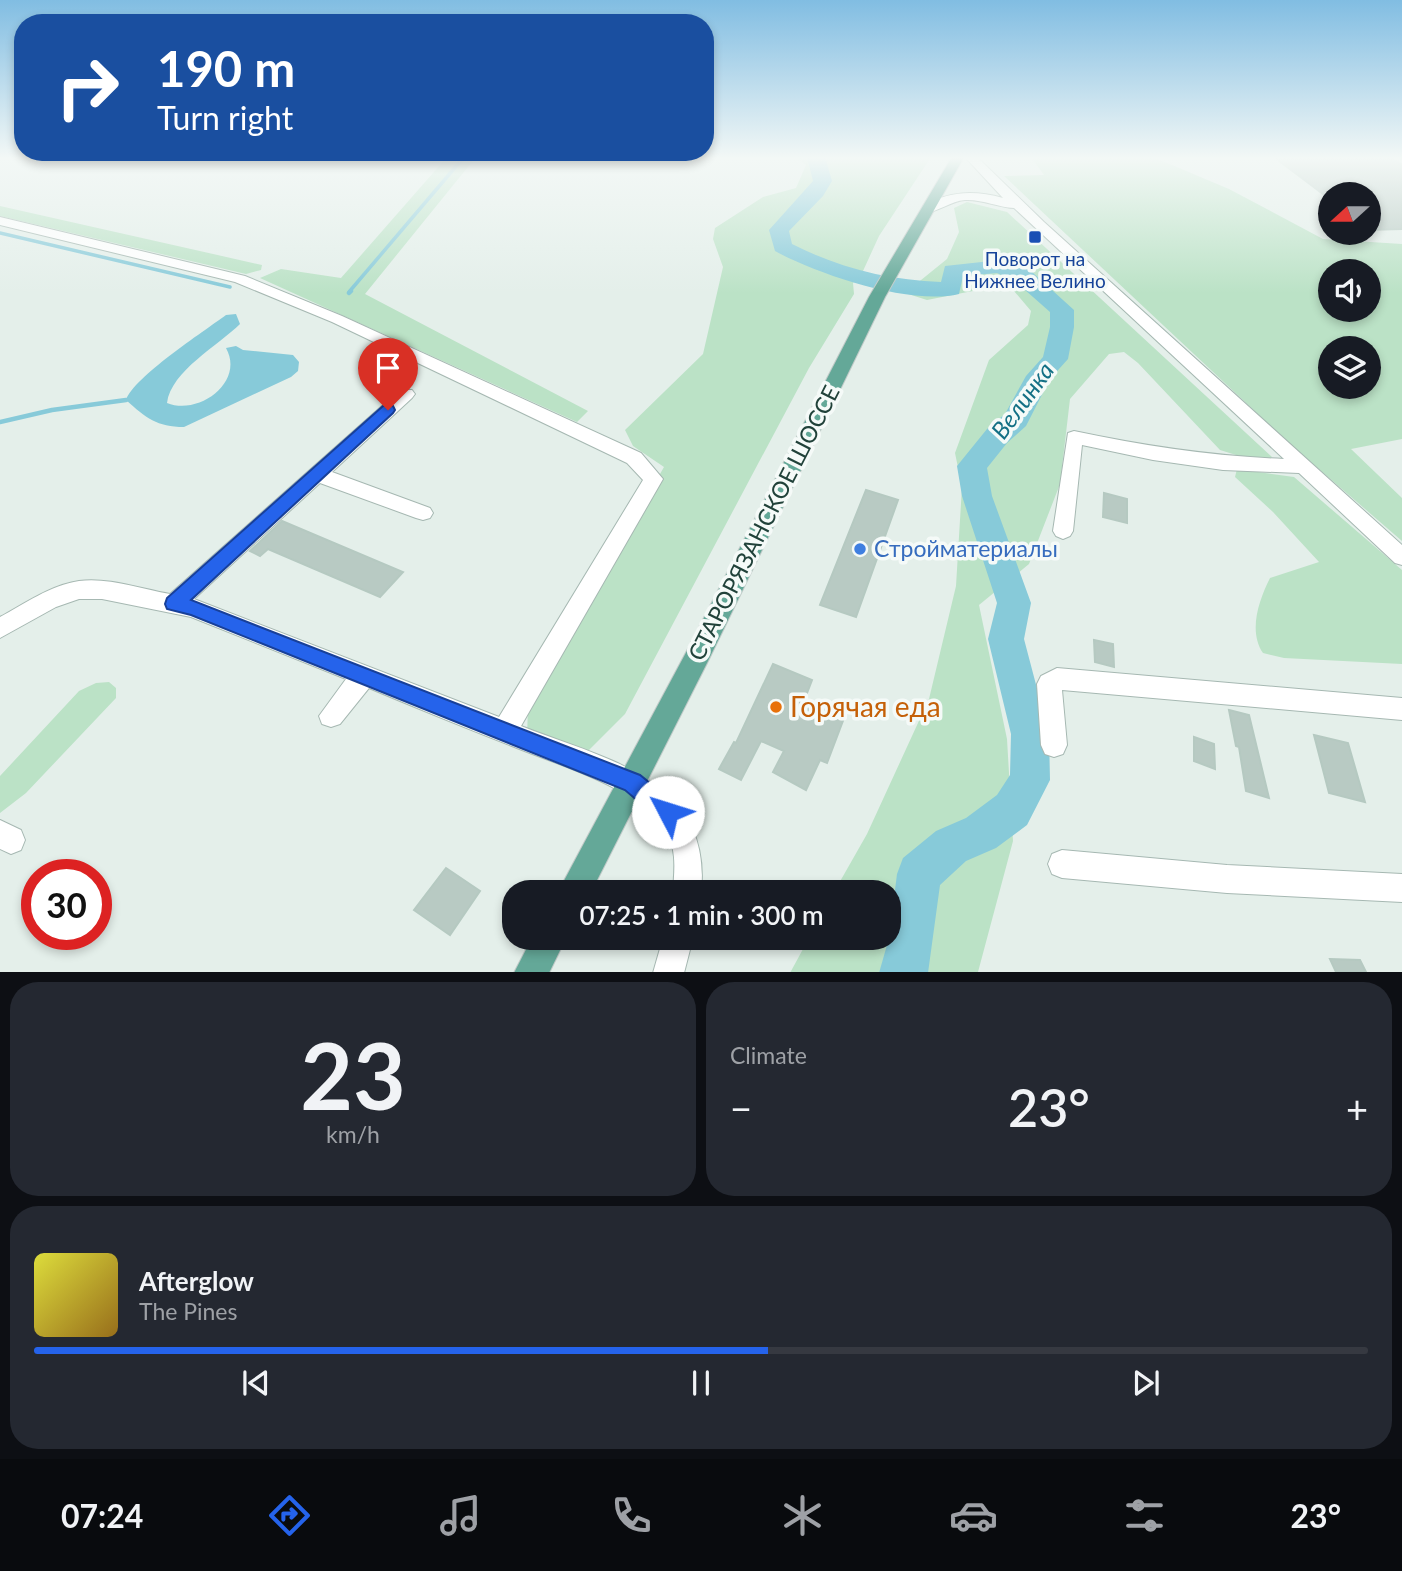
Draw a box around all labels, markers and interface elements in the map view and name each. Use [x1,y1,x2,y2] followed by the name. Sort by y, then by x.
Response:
[157,39,295,97] text: 190 m
[42,42,133,133] icon: right
[157,98,293,137] text: Turn right
[1318,182,1381,245] north arrow
[1318,182,1381,399] map controls
[1027,229,1043,245] marker: Поворот на Нижнее Велино
[964,247,1106,292] place label: Поворот на Нижнее Велино
[1318,259,1381,322] button: sound
[1318,336,1381,399] button: layers
[358,338,418,410] pin
[369,349,407,387] icon: arrive
[984,356,1059,444] water label: Велинка
[681,380,845,665] street label: СТАРОРЯЗАНСКОЕ ШОССЕ
[874,534,1058,562] place label: Стройматериалы
[852,541,868,557] marker: Стройматериалы
[790,689,941,723] place label: Горячая еда
[768,699,784,715] marker: Горячая еда
[631,775,705,849] position arrow
[21,859,112,950] speed limit sign: 30
[579,899,824,931] text: 07:25 · 1 min · 300 m
[300,1020,406,1129] text: 23
[730,1041,807,1069] text: Climate
[1008,1076,1090,1138] text: 23°
[730,1085,752,1131] text: −
[1346,1085,1368,1131] text: +
[326,1120,380,1148] text: km/h
[139,1265,254,1297] text: Afterglow
[139,1297,237,1325] text: The Pines
[237,1364,275,1402] icon: previous
[682,1364,720,1402] icon: pause
[1127,1364,1165,1402] icon: next
[265,1491,314,1540] icon: directions
[436,1491,485,1540] icon: music
[607,1491,656,1540] icon: phone
[778,1491,827,1540] icon: climate
[949,1491,998,1540] icon: car
[1120,1491,1169,1540] icon: filters
[61,1496,143,1535] text: 07:24
[1291,1496,1341,1535] text: 23°

